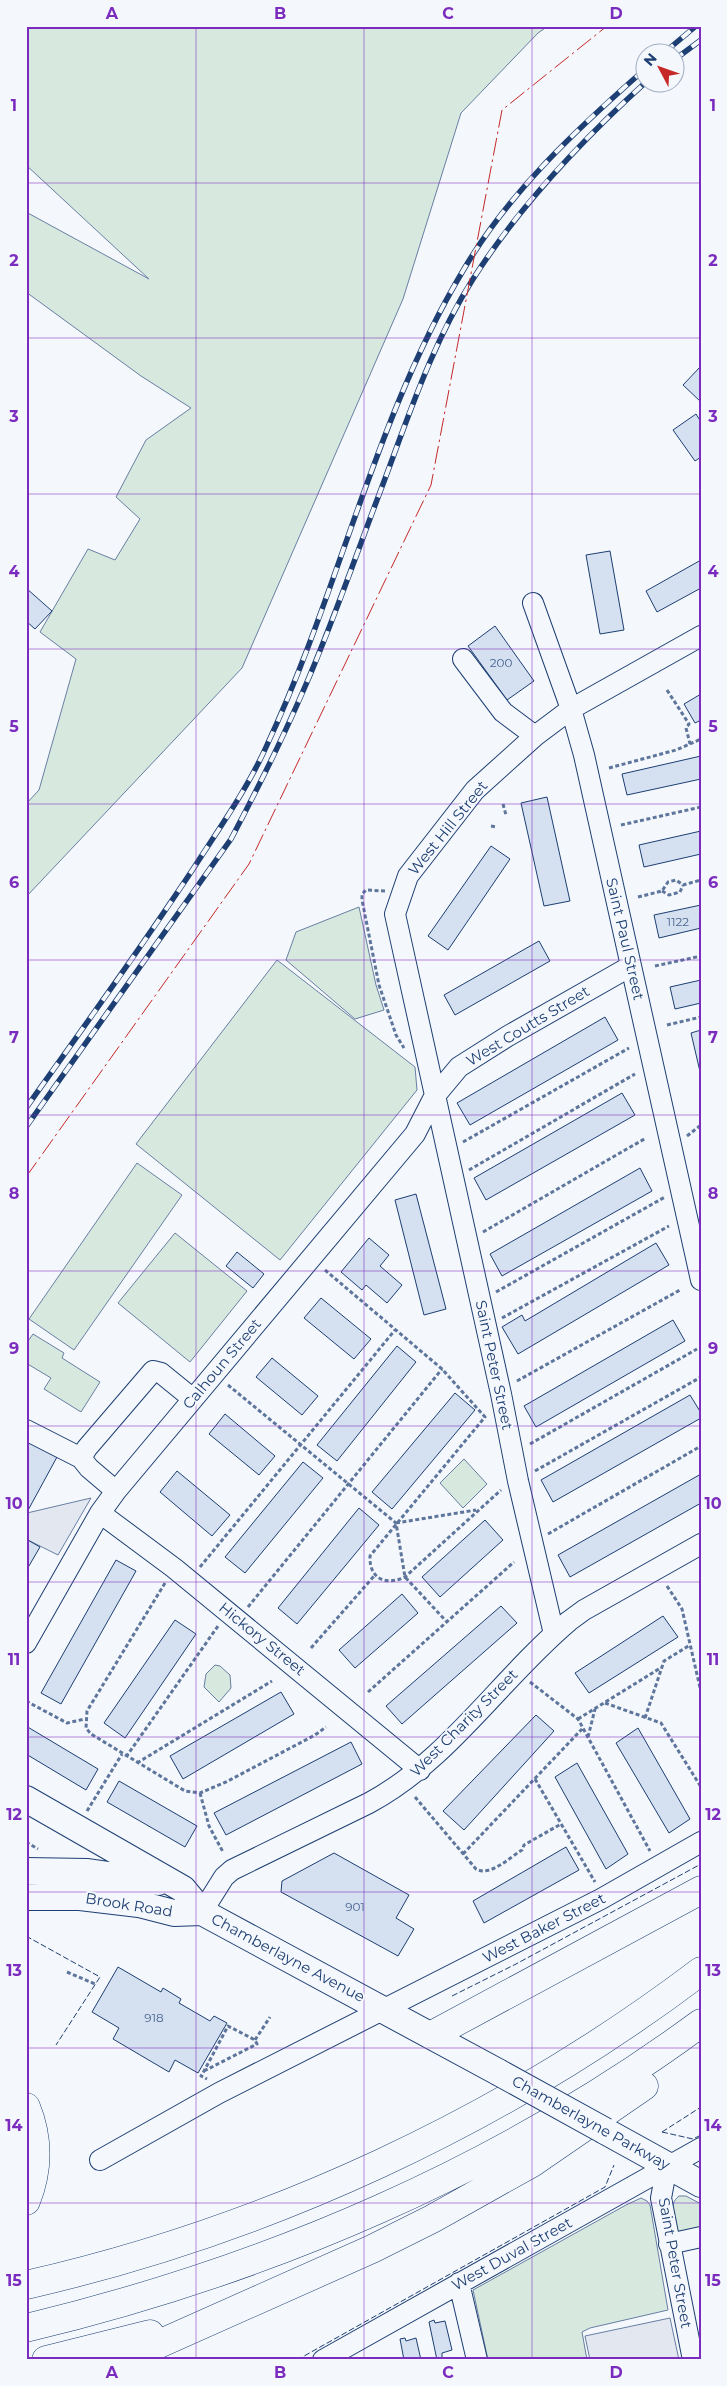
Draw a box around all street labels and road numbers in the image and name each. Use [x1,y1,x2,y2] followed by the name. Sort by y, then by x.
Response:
[404,777,491,879] street label: West Hill Street
[602,876,649,1002] street label: Saint Paul Street
[463,981,593,1070] street label: West Coutts Street
[471,1298,518,1431] street label: Saint Peter Street
[178,1315,265,1413] street label: Calhoun Street
[215,1598,309,1679] street label: Hickory Street
[406,1665,522,1781] street label: West Charity Street
[84,1888,174,1921] street label: Brook Road
[479,1888,608,1967] street label: West Baker Street
[208,1909,368,2006] street label: Chamberlayne Avenue
[509,2071,674,2174] street label: Chamberlayne Parkway
[655,2196,696,2330] street label: Saint Peter Street
[448,2213,575,2295] street label: West Duval Street

